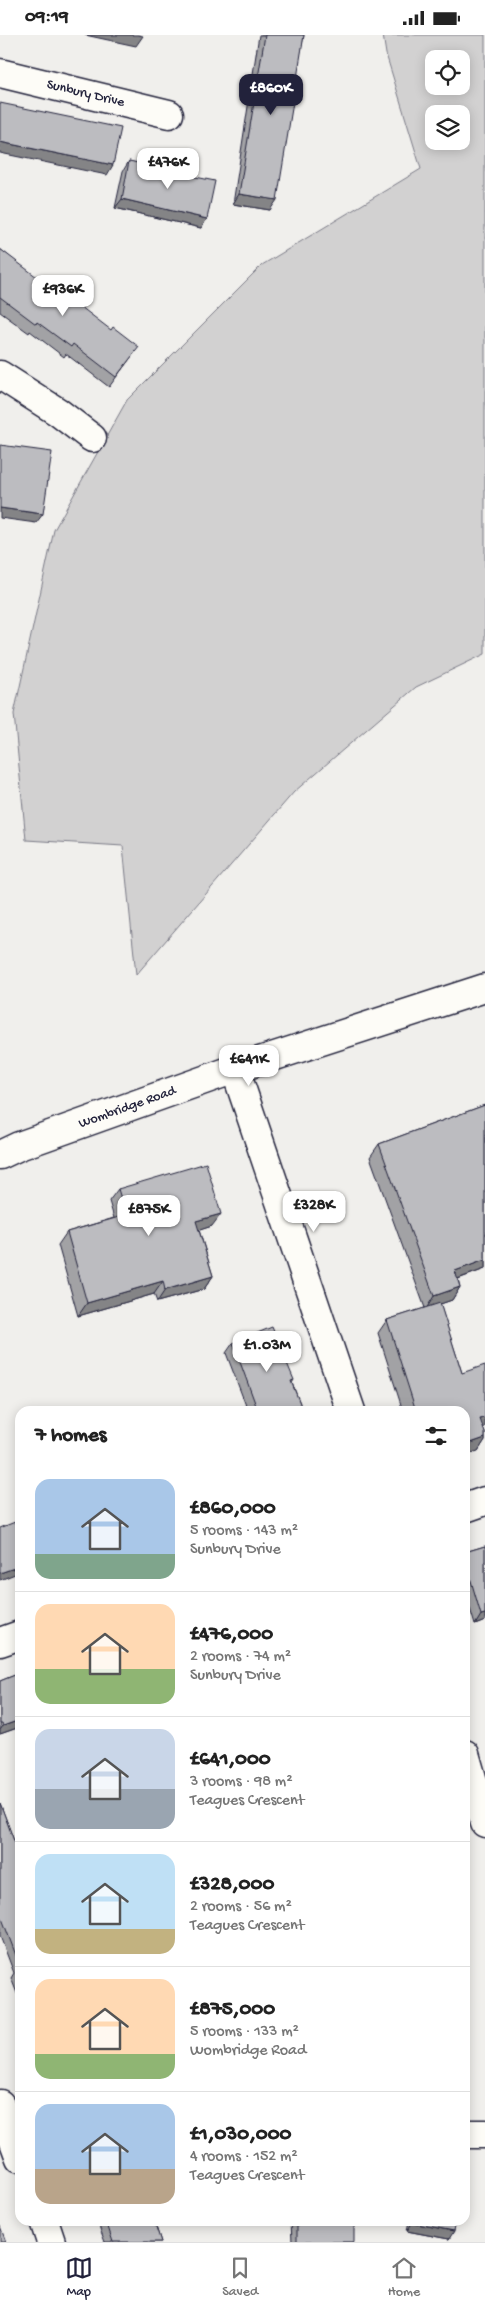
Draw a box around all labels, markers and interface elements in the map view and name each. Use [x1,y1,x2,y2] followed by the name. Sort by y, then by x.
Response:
[25,6,68,29] text: 09:19
[425,50,470,150] map controls
[425,50,470,95] button: locate
[236,73,306,116] pin: £860K
[45,76,127,112] street label: Sunbury Drive
[250,80,292,99] text: £860K
[425,105,470,150] button: layers
[133,147,203,190] pin: £476K
[148,154,188,173] text: £476K
[28,275,98,317] pin: £936K
[43,281,83,300] text: £936K
[214,1045,284,1087] pin: £641K
[230,1051,268,1070] text: £641K
[76,1082,180,1133] street label: Wombridge Road
[279,1191,349,1233] pin: £328K
[114,1195,184,1237] pin: £875K
[294,1197,334,1216] text: £328K
[128,1201,170,1220] text: £875K
[226,1331,308,1373] pin: £1.03M
[243,1337,291,1356] text: £1.03M
[422,1422,450,1450] icon: filters
[35,1424,107,1449] text: 7 homes
[190,1497,276,1522] text: £860,000
[75,1499,135,1559] icon: home
[190,1522,298,1541] text: 5 rooms · 143 m²
[190,1541,281,1560] text: Sunbury Drive
[190,1623,273,1648] text: £476,000
[75,1624,135,1684] icon: home
[190,1648,291,1667] text: 2 rooms · 74 m²
[190,1667,281,1686] text: Sunbury Drive
[190,1748,271,1773] text: £641,000
[75,1749,135,1809] icon: home
[190,1773,292,1792] text: 3 rooms · 98 m²
[190,1792,304,1811] text: Teagues Crescent
[190,1873,274,1898] text: £328,000
[75,1874,135,1934] icon: home
[190,1898,292,1917] text: 2 rooms · 56 m²
[190,1917,304,1936] text: Teagues Crescent
[190,1998,275,2023] text: £875,000
[75,1999,135,2059] icon: home
[190,2023,299,2042] text: 5 rooms · 133 m²
[190,2042,306,2061] text: Wombridge Road
[190,2123,292,2148] text: £1,030,000
[75,2124,135,2184] icon: home
[190,2148,298,2167] text: 4 rooms · 152 m²
[190,2167,304,2186] text: Teagues Crescent
[65,2254,93,2301] tab: Map
[222,2254,258,2301] tab: Saved
[388,2254,420,2301] tab: Home

